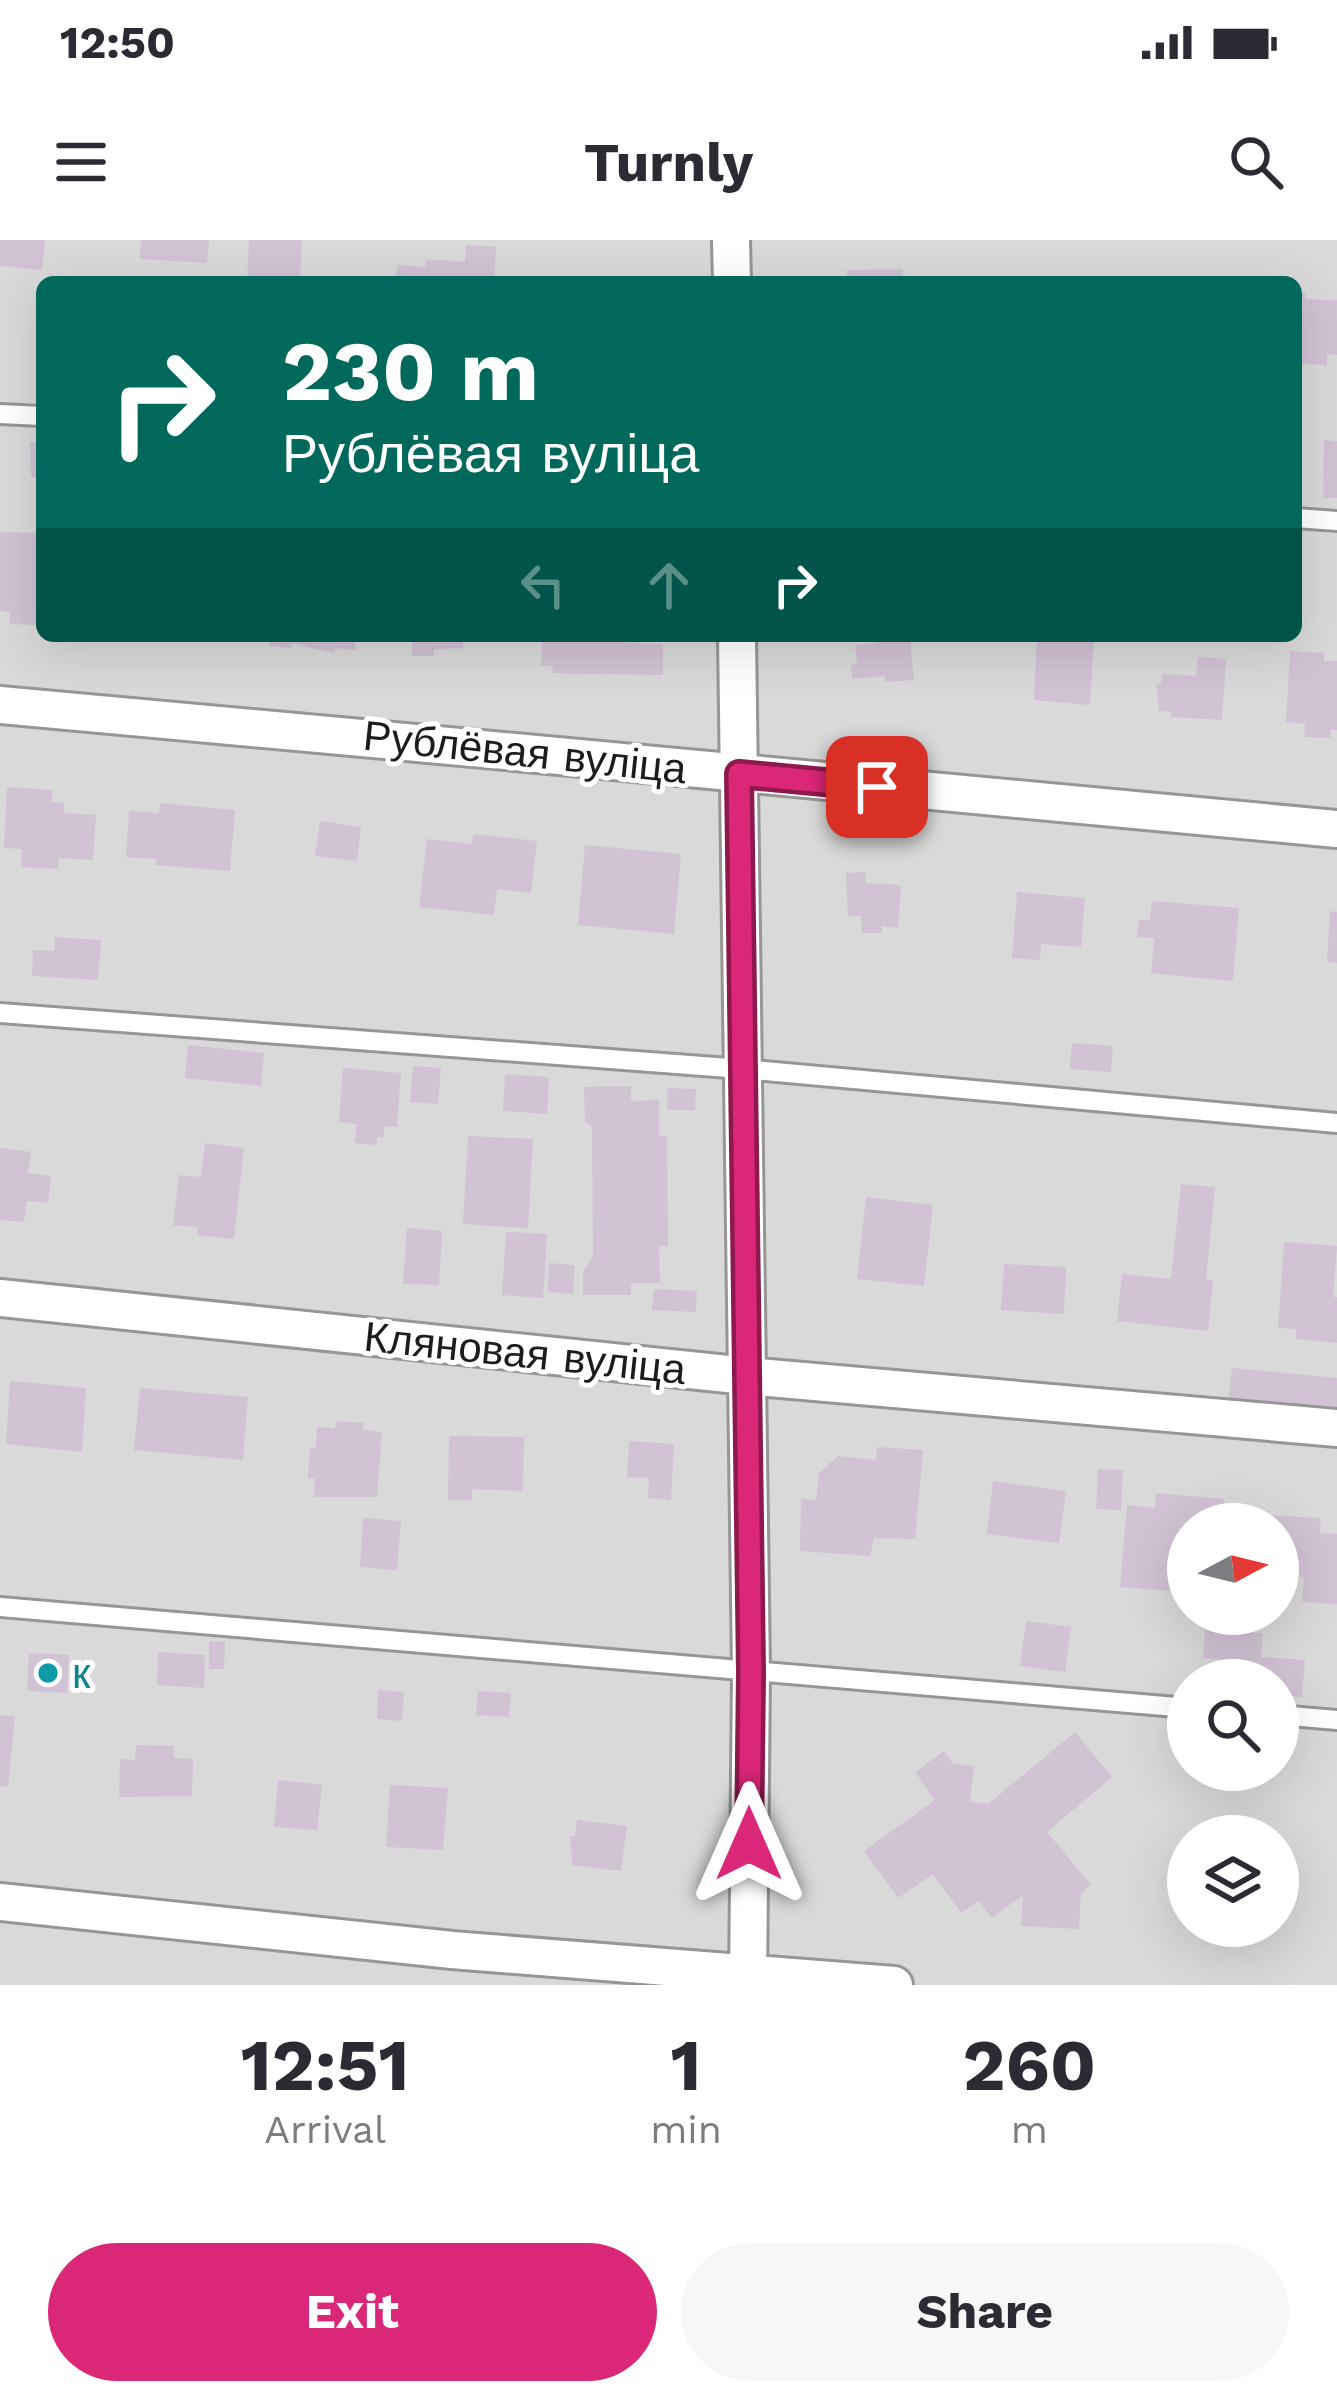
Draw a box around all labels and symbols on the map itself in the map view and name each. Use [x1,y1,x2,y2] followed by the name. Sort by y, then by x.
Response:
[361,711,690,793] street label: Рублёвая вуліца
[826,736,928,838] pin
[362,1312,689,1394] street label: Кляновая вуліца
[1167,1503,1299,1635] north arrow
[72,1649,91,1698] place label: к
[35,1660,61,1686] marker: к
[686,1781,812,1907] position arrow

